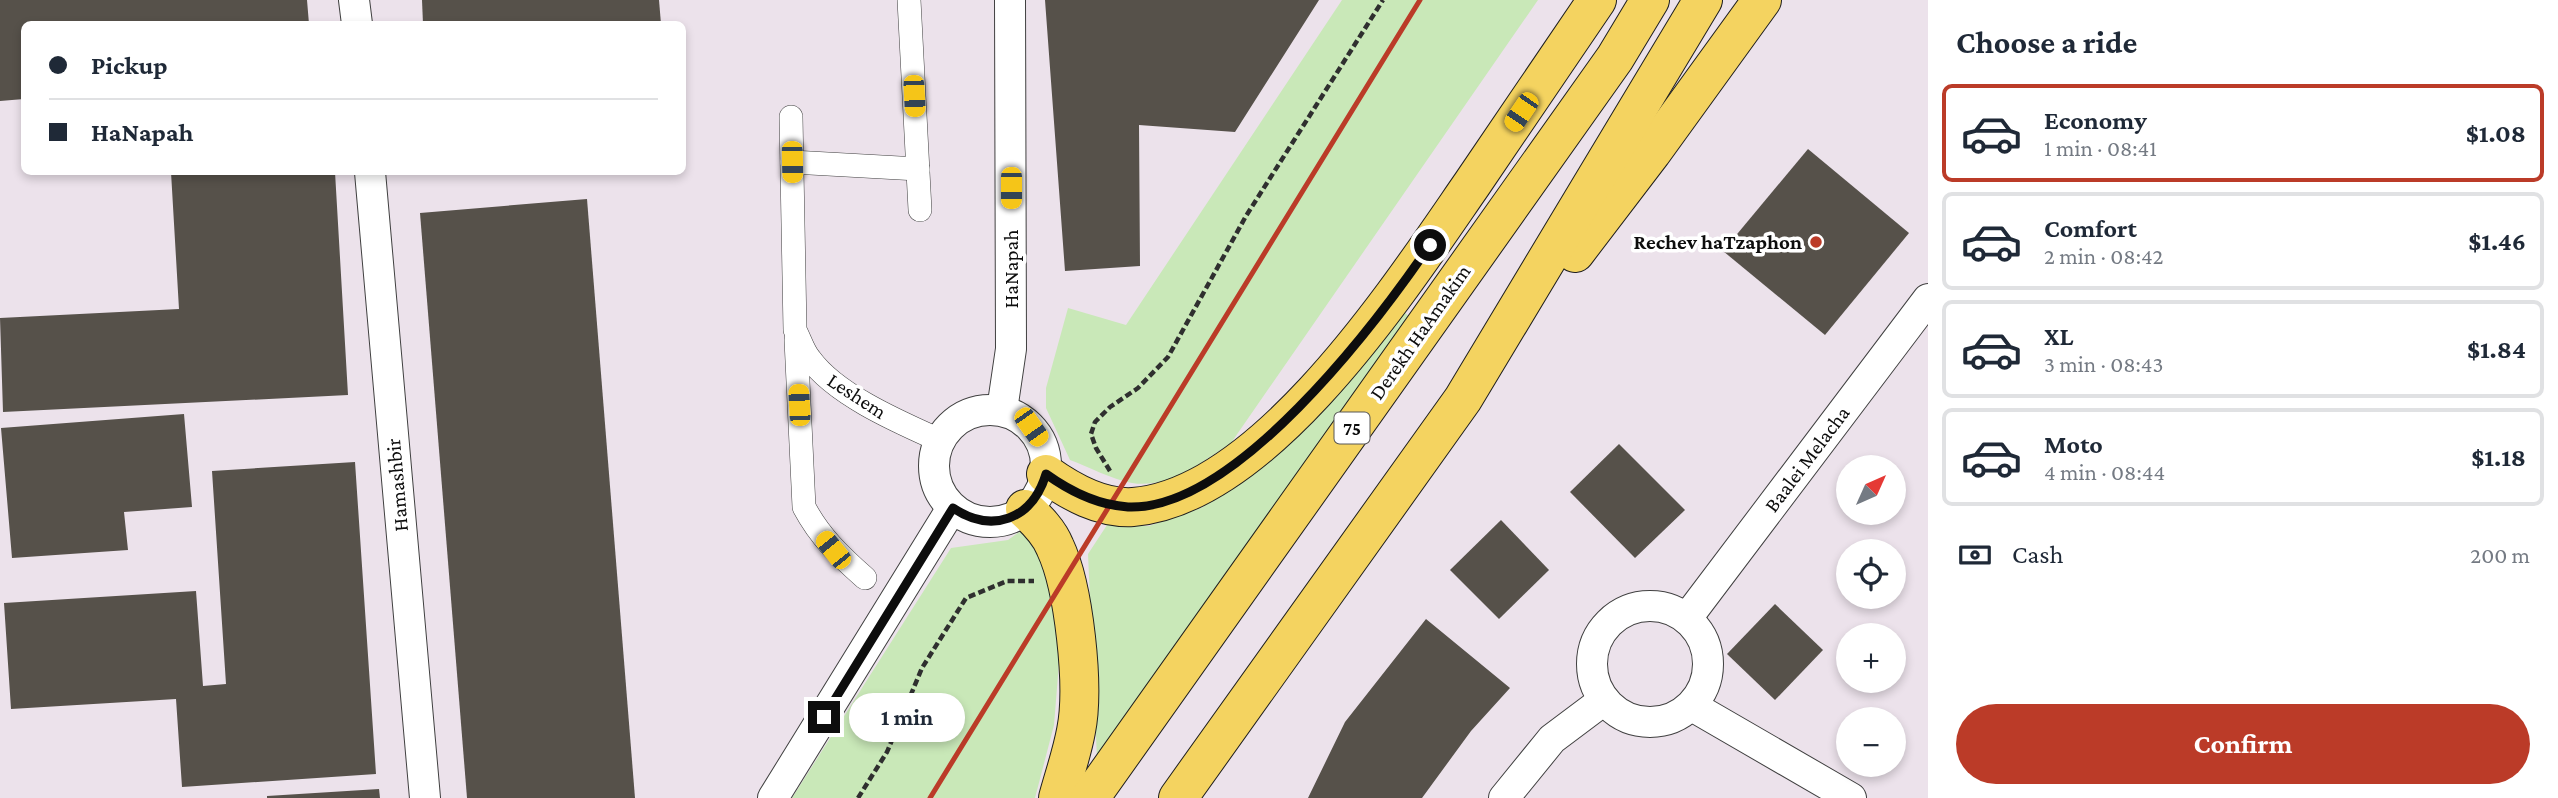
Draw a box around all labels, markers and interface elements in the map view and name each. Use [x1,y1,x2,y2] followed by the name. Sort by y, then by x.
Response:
[1956,24,2137,60] text: Choose a ride
[91,51,168,80] text: Pickup
[903,74,926,118] car
[1501,89,1542,135] car
[1960,102,2023,165] icon: car
[2044,106,2147,135] text: Economy
[91,118,194,147] text: HaNapah
[2466,119,2526,148] text: $1.08
[2044,135,2157,161] text: 1 min · 08:41
[782,141,803,183] car
[1001,167,1022,209] car
[1960,210,2023,273] icon: car
[2044,214,2137,243] text: Comfort
[2468,227,2526,256] text: $1.46
[1414,229,1446,261] route start
[999,230,1023,308] street label: HaNapah
[1634,230,1802,254] place label: Rechev haTzaphon
[1808,234,1824,250] marker: Rechev haTzaphon
[2044,243,2163,269] text: 2 min · 08:42
[1365,260,1476,404] street label: Derekh HaAmakim
[1960,318,2023,381] icon: car
[2044,322,2073,351] text: XL
[2467,335,2526,364] text: $1.84
[2044,351,2163,377] text: 3 min · 08:43
[823,368,891,424] street label: Leshem
[788,383,811,427] car
[1759,401,1855,517] street label: Baalei Melacha
[1011,404,1052,450] car
[1334,412,1370,444] road number: 75
[1960,426,2023,489] icon: car
[2044,430,2103,459] text: Moto
[381,437,413,533] street label: Hamashbir
[2471,443,2526,472] text: $1.18
[1836,455,1906,525] north arrow
[1836,455,1906,777] map controls
[2044,459,2165,485] text: 4 min · 08:44
[812,527,855,573] car
[1956,536,1994,574] icon: cash
[1836,539,1906,609] button: locate
[2012,540,2063,569] text: Cash
[2470,542,2530,568] text: 200 m
[1836,623,1906,693] button: +
[848,692,964,742] callout: 1 min
[808,701,840,733] route end
[881,704,933,730] text: 1 min
[1956,704,2530,784] button: Confirm
[1836,707,1906,777] button: −

